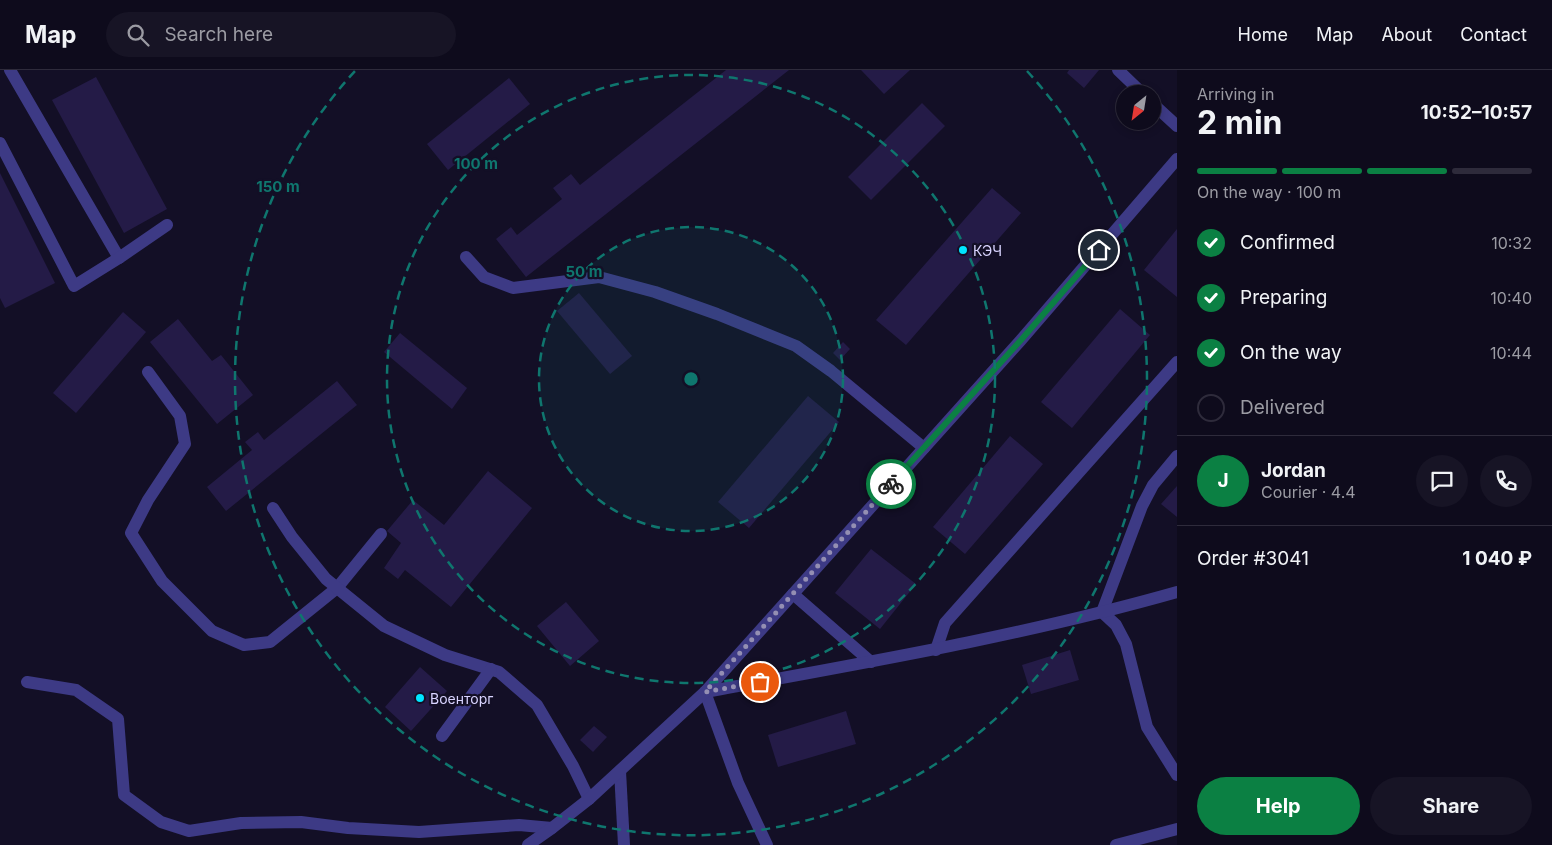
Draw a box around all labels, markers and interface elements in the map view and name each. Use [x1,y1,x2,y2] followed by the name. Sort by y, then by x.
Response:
[106,12,456,57] search box
[25,20,76,49] text: Map
[124,21,152,49] icon: search
[164,23,273,46] text: Search here
[1238,24,1288,45] text: Home
[1316,24,1353,45] text: Map
[1381,24,1432,45] text: About
[1460,24,1527,45] text: Contact
[1197,84,1274,104] text: Arriving in
[1116,85,1161,130] north arrow
[1116,85,1161,130] map controls
[1420,101,1532,124] text: 10:52–10:57
[1197,103,1283,142] text: 2 min
[454,154,498,173] text: 100 m
[256,177,300,196] text: 150 m
[1197,182,1341,202] text: On the way · 100 m
[1078,229,1120,271] pin
[1197,229,1225,257] icon: check
[1240,231,1335,254] text: Confirmed
[1491,233,1532,253] text: 10:32
[1085,236,1113,264] icon: home
[973,242,1002,259] place label: КЭЧ
[957,244,969,256] marker: КЭЧ
[566,262,602,281] text: 50 m
[1197,284,1225,312] icon: check
[1240,286,1327,309] text: Preparing
[1490,288,1532,308] text: 10:40
[1197,339,1225,367] icon: check
[1240,341,1342,364] text: On the way
[1490,343,1532,363] text: 10:44
[682,370,700,388] centre of rings
[1240,396,1325,419] text: Delivered
[1416,455,1468,507] button: chat
[1480,455,1532,507] button: phone
[866,459,916,509] courier
[1261,459,1326,482] text: Jordan
[1217,469,1229,492] text: J
[877,470,905,498] icon: bike
[1261,482,1356,502] text: Courier · 4.4
[1197,547,1309,570] text: Order #3041
[1462,547,1532,570] text: 1 040 ₽
[739,661,781,703] pin
[746,668,774,696] icon: bag
[430,690,493,707] place label: Военторг
[414,692,426,704] marker: Военторг
[1197,777,1360,835] button: Help
[1370,777,1532,835] button: Share

